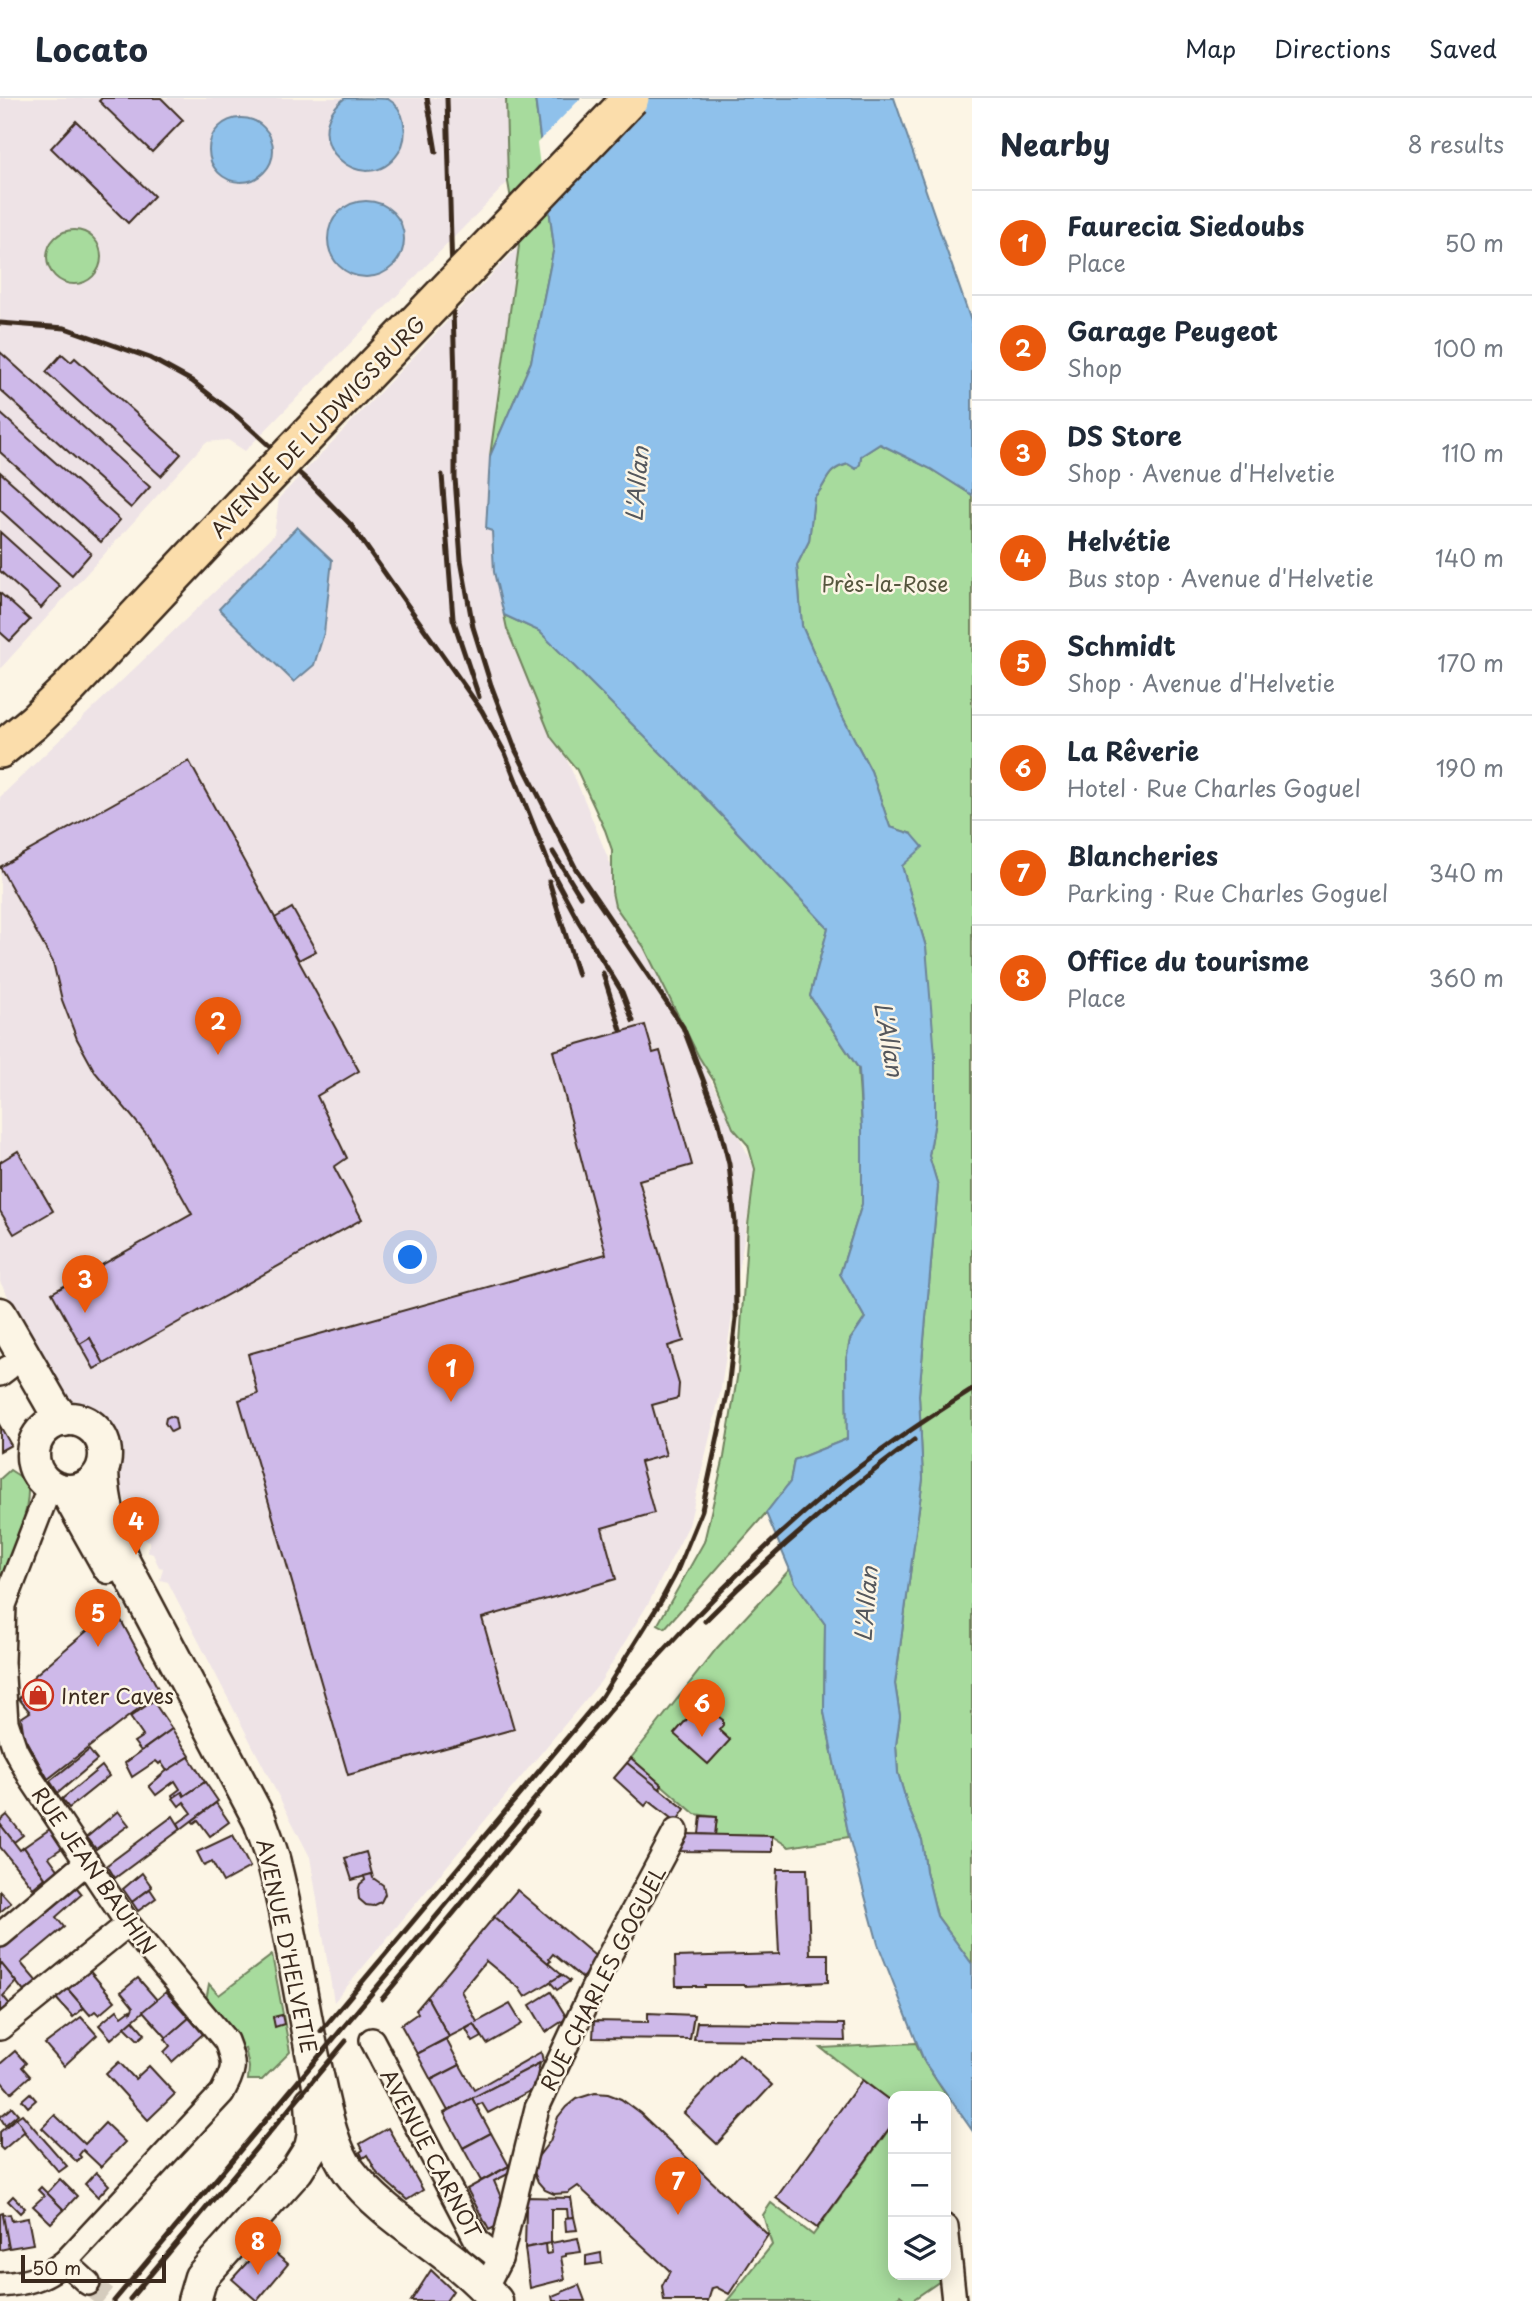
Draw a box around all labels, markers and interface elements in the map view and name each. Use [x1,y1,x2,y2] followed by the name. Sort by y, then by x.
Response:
[35,23,148,73] text: Locato
[1185,30,1236,66] text: Map
[1274,30,1391,66] text: Directions
[1429,30,1497,66] text: Saved
[1000,121,1110,166] text: Nearby
[1408,126,1504,161] text: 8 results
[1067,206,1304,245] text: Faurecia Siedoubs
[1018,225,1029,260] text: 1
[1444,225,1504,260] text: 50 m
[1067,245,1126,280] text: Place
[202,308,432,544] street label: AVENUE DE LUDWIGSBURG
[1067,311,1278,350] text: Garage Peugeot
[1015,330,1031,365] text: 2
[1434,330,1504,365] text: 100 m
[1067,350,1122,385] text: Shop
[1067,416,1182,455] text: DS Store
[1015,435,1031,470] text: 3
[1442,435,1504,470] text: 110 m
[615,444,657,523] water label: L'Allan
[1067,455,1335,490] text: Shop · Avenue d'Helvetie
[1067,521,1171,560] text: Helvétie
[1015,540,1031,575] text: 4
[1435,540,1504,575] text: 140 m
[1067,560,1374,595] text: Bus stop · Avenue d'Helvetie
[822,567,948,599] park label: Près-la-Rose
[1067,626,1176,665] text: Schmidt
[1016,645,1030,680] text: 5
[1437,645,1504,680] text: 170 m
[1067,665,1335,700] text: Shop · Avenue d'Helvetie
[1067,731,1199,770] text: La Rêverie
[1015,750,1031,785] text: 6
[1436,750,1504,785] text: 190 m
[1067,770,1361,805] text: Hotel · Rue Charles Goguel
[1067,836,1218,875] text: Blancheries
[1016,855,1030,890] text: 7
[1429,855,1504,890] text: 340 m
[1067,875,1388,910] text: Parking · Rue Charles Goguel
[1067,941,1309,980] text: Office du tourisme
[1016,960,1030,995] text: 8
[1429,960,1504,995] text: 360 m
[1067,980,1126,1015] text: Place
[195,997,241,1055] pin: 2
[866,999,914,1081] water label: L'Allan
[393,1240,427,1274] your location
[62,1255,108,1313] pin: 3
[428,1344,474,1402] pin: 1
[113,1497,159,1555] pin: 4
[844,1564,886,1643] water label: L'Allan
[75,1589,121,1647] pin: 5
[21,1678,55,1712] shop icon: Inter Caves
[61,1679,174,1711] place label: Inter Caves
[679,1679,725,1737] pin: 6
[25,1780,165,1960] street label: RUE JEAN BAUHIN
[250,1836,326,2056] street label: AVENUE D'HELVETIE
[531,1860,673,2096] street label: RUE CHARLES GOGUEL
[374,2062,491,2244] street label: AVENUE CARNOT
[888,2091,951,2280] map controls
[888,2091,951,2154] button: +
[888,2154,951,2217] button: −
[655,2157,701,2215] pin: 7
[235,2217,281,2275] pin: 8
[888,2217,951,2280] button: layers
[21,2252,166,2284] scale bar
[32,2253,81,2281] text: 50 m

